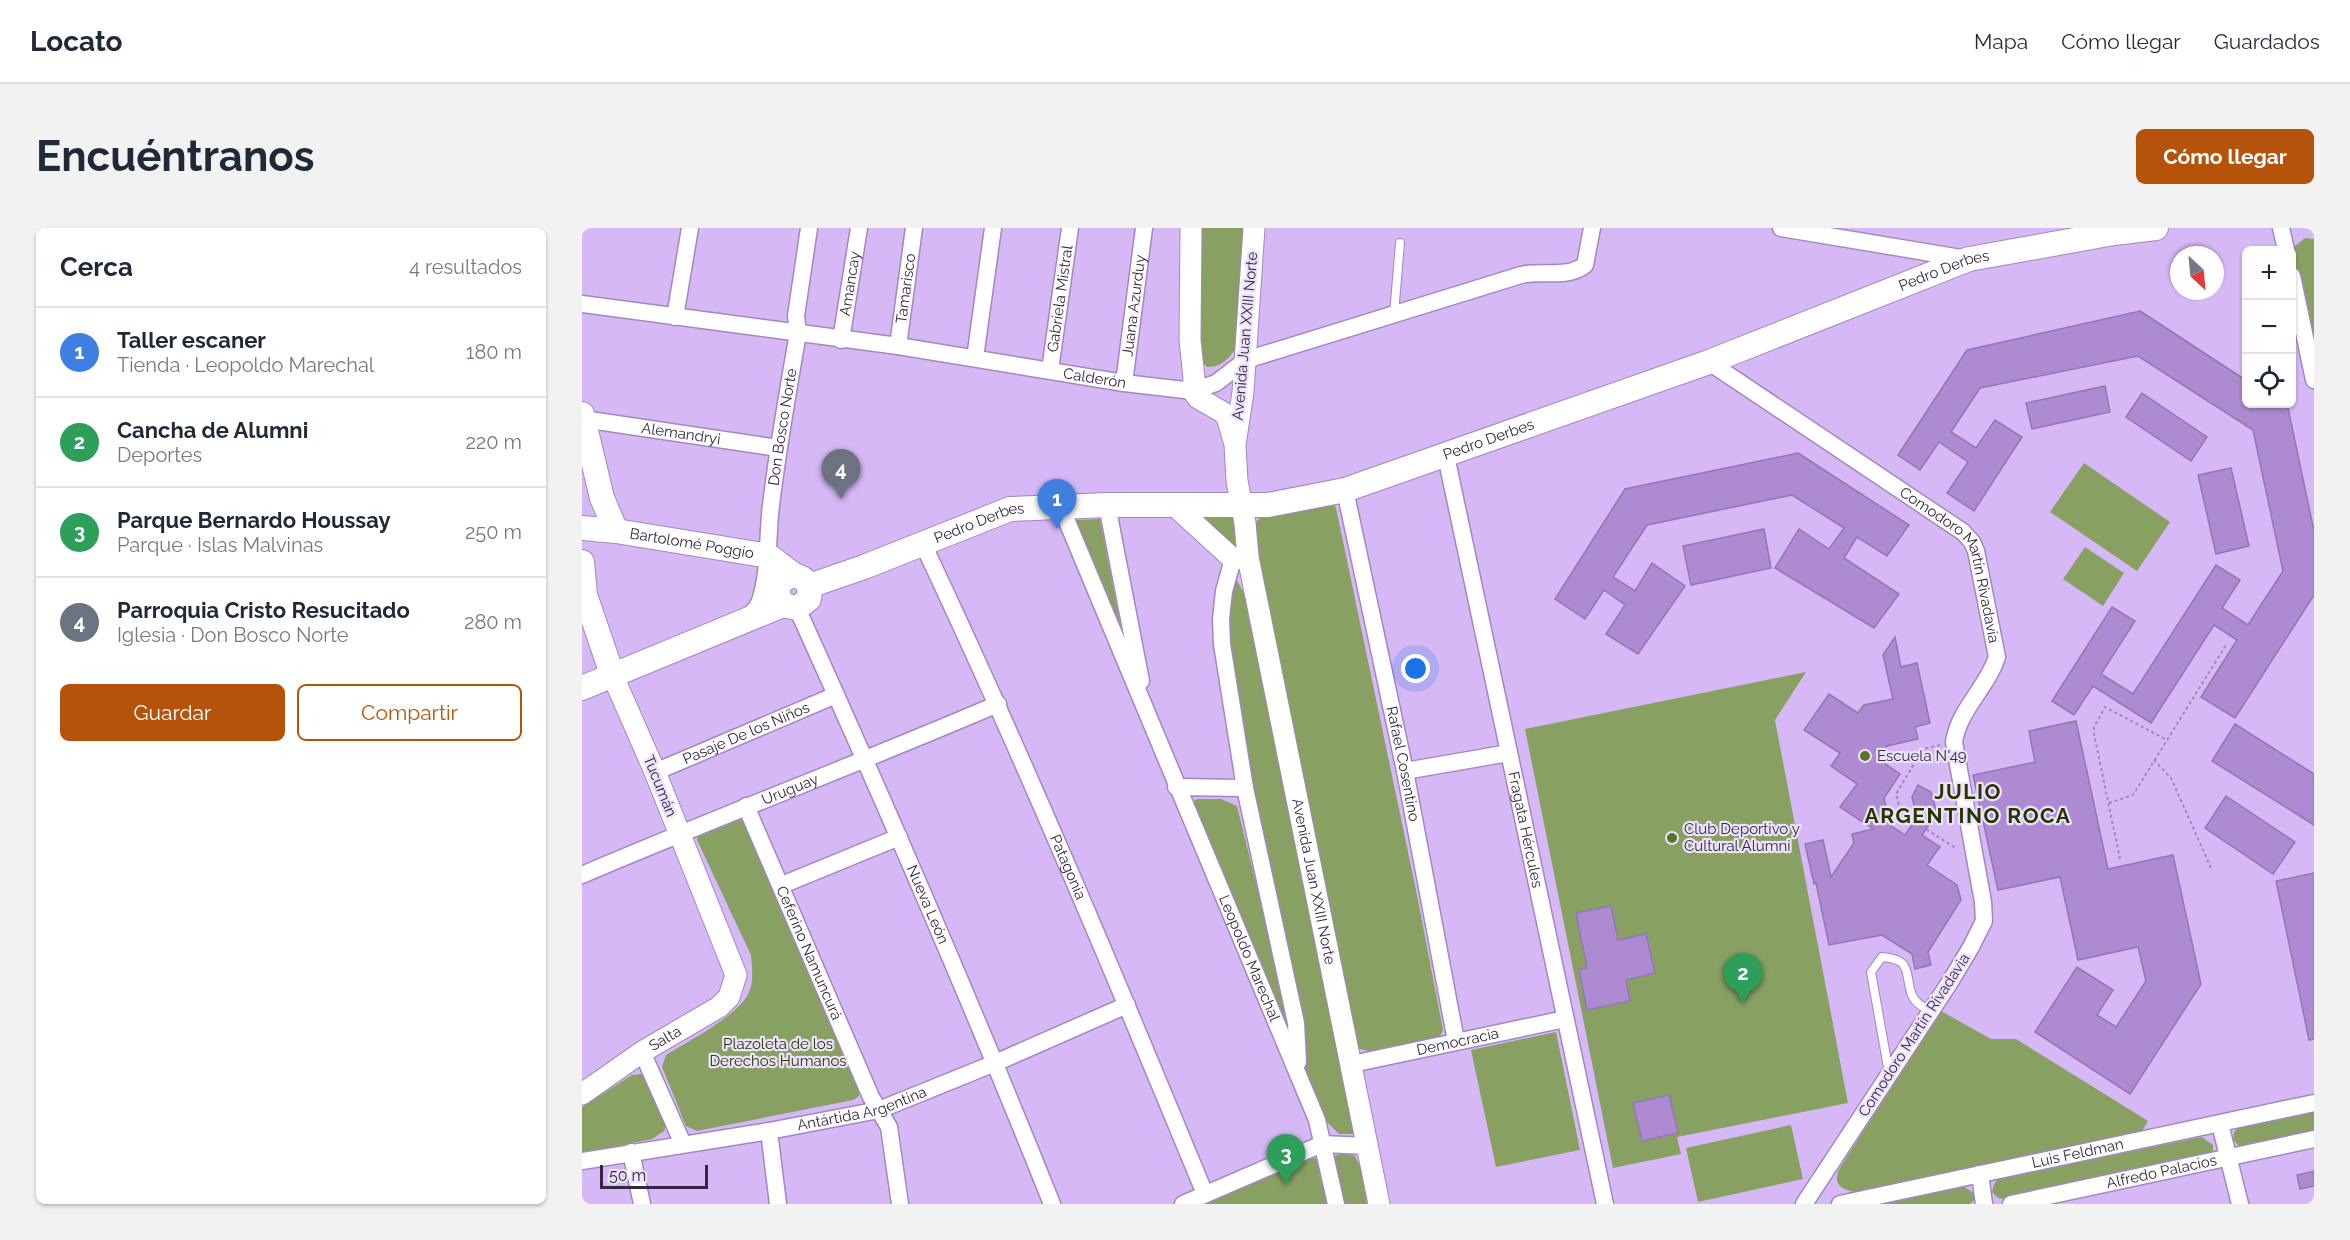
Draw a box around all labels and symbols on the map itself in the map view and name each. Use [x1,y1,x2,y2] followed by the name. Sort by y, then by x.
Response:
[1044,243,1077,353] street label: Gabriela Mistral
[2170,246,2224,300] north arrow
[1896,247,1991,295] street label: Pedro Derbes
[836,250,864,317] street label: Amancay
[1229,251,1261,421] street label: Avenida Juan XXIII Norte
[892,252,919,325] street label: Tamarisco
[1118,254,1149,358] street label: Juana Azurduy
[1062,364,1127,392] street label: Calderón
[765,367,801,487] street label: Don Bosco Norte
[1441,415,1536,464] street label: Pedro Derbes
[640,419,722,448] street label: Alemandryi
[822,450,860,499] pin: 4
[1038,480,1076,529] pin: 1
[1896,483,2003,645] street label: Comodoro Martín Rivadavia
[931,499,1025,547] street label: Pedro Derbes
[628,524,755,562] street label: Bartolomé Poggio
[1401,654,1430,683] your location
[680,698,812,768] street label: Pasaje De los Niños
[1382,705,1423,823] street label: Rafael Cosentino
[1877,747,1967,765] place label: Escuela N°49
[1858,749,1872,763] marker: Escuela N°49
[640,753,680,819] street label: Tucumán
[759,770,821,809] street label: Uruguay
[1504,770,1547,889] street label: Fragata Hércules
[1865,779,2071,828] district label: JULIO ARGENTINO ROCA
[1288,797,1339,966] street label: Avenida Juan XXIII Norte
[1684,820,1800,855] place label: Club Deportivo y Cultural Alumni
[1665,831,1679,845] marker: Club Deportivo y Cultural Alumni
[1046,832,1090,902] street label: Patagonia
[903,862,952,947] street label: Nueva León
[772,883,846,1023] street label: Ceferino Namuncurá
[1215,892,1284,1025] street label: Leopoldo Marechal
[1854,950,1974,1120] street label: Comodoro Martín Rivadavia
[1724,954,1762,1003] pin: 2
[646,1022,685,1055] street label: Salta
[1415,1024,1500,1059] street label: Democracia
[709,1035,847,1070] park label: Plazoleta de los Derechos Humanos
[796,1083,929,1134] street label: Antártida Argentina
[1266,1134,1306,1184] pin: 3
[2030,1135,2125,1172] street label: Luis Feldman
[2105,1151,2218,1192] street label: Alfredo Palacios
[600,1162,708,1190] scale bar

